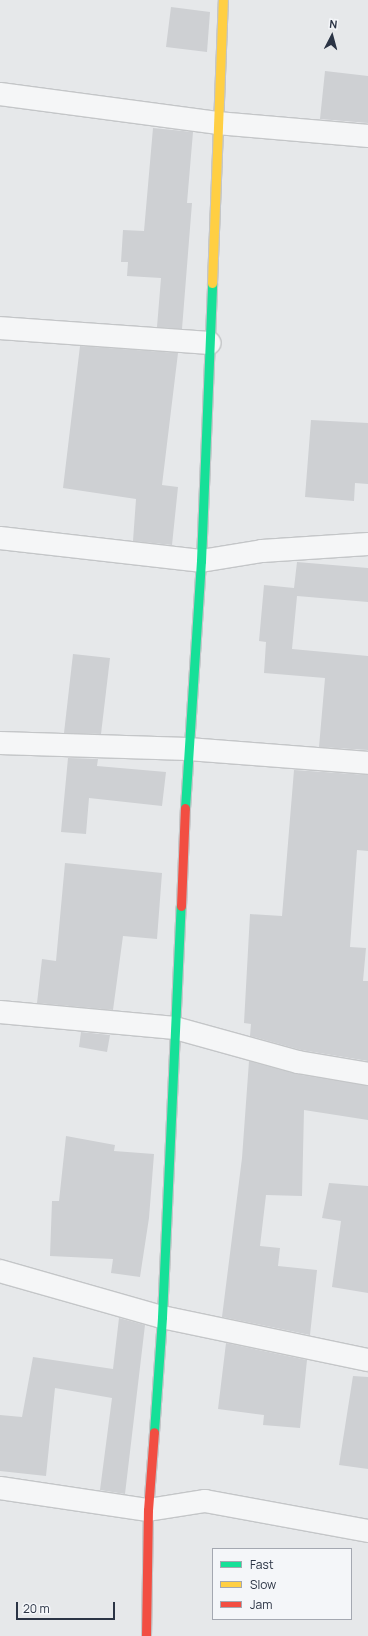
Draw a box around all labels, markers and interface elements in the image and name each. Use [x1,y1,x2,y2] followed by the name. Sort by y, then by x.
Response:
[312,16,352,56] north arrow
[329,16,338,31] text: N
[212,1548,352,1620] legend
[250,1556,274,1573] text: Fast
[250,1576,276,1593] text: Slow
[18,1594,117,1620] scale bar
[250,1596,272,1613] text: Jam
[23,1600,50,1617] text: 20 m

